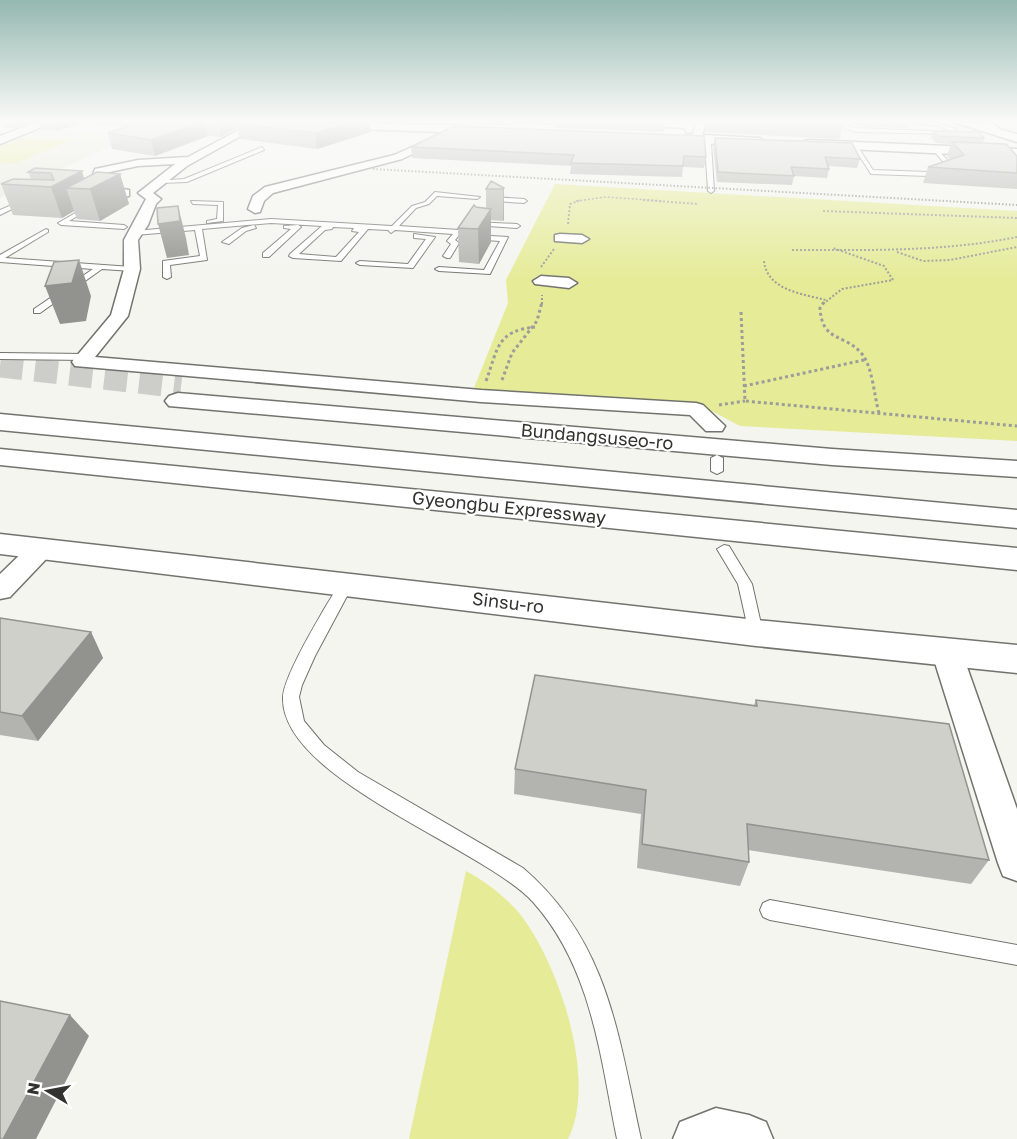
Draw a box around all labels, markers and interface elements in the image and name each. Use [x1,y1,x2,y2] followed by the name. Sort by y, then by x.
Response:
[520,418,674,454] street label: Bundangsuseo-ro
[411,486,607,528] street label: Gyeongbu Expressway
[471,587,545,617] street label: Sinsu-ro
[18,1061,78,1121] north arrow
[22,1081,44,1096] text: N

